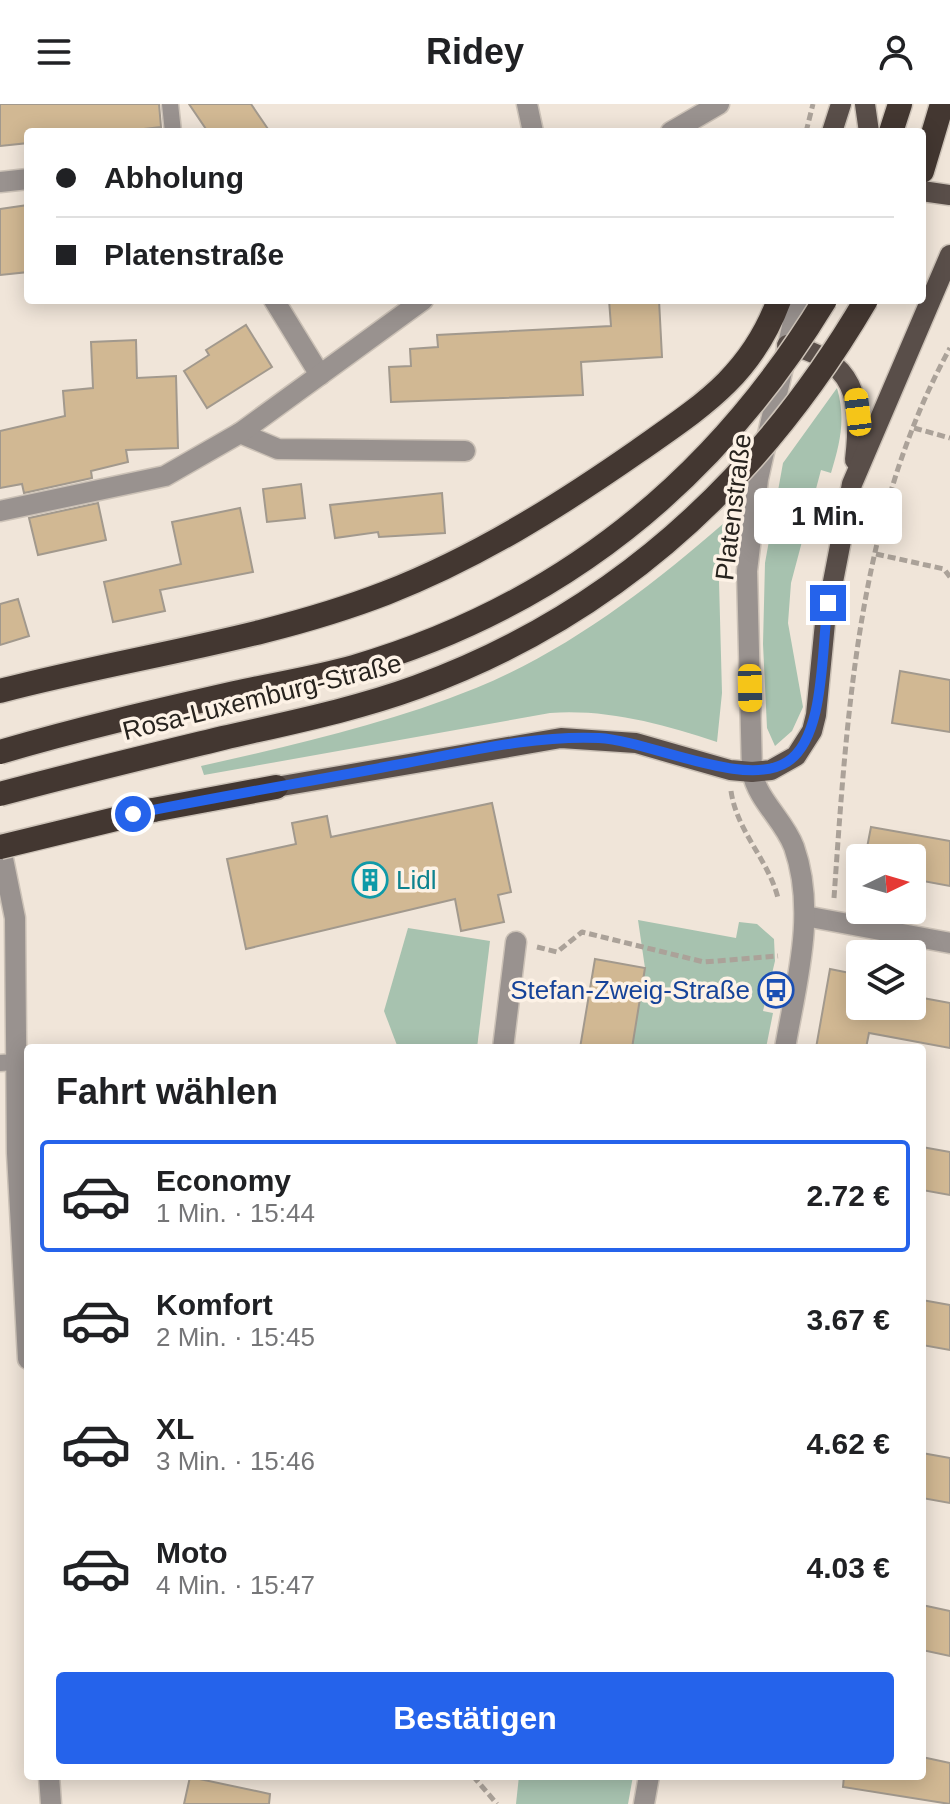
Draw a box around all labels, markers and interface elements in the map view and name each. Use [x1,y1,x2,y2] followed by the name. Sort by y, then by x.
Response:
[32,30,76,74] icon: menu
[874,30,918,74] icon: person
[426,31,524,72] text: Ridey
[104,161,244,194] text: Abholung
[104,238,284,271] text: Platenstraße
[843,387,873,437] car
[709,432,757,582] street label: Platenstraße
[754,487,902,543] callout: 1 Min.
[791,501,865,531] text: 1 Min.
[810,585,846,621] route end
[120,648,404,746] street label: Rosa-Luxemburg-Straße
[738,664,762,712] car
[115,796,151,832] route start
[846,844,926,924] north arrow
[846,844,926,1020] map controls
[351,861,389,899] building icon: Lidl
[396,865,436,895] place label: Lidl
[846,940,926,1020] button: layers
[757,971,795,1009] bus stop icon: Stefan-Zweig-Straße
[510,975,750,1005] place label: Stefan-Zweig-Straße
[56,1071,278,1112] text: Fahrt wählen
[60,1160,132,1232] icon: car
[156,1164,291,1197] text: Economy
[807,1179,890,1212] text: 2.72 €
[156,1198,315,1228] text: 1 Min. · 15:44
[60,1284,132,1356] icon: car
[156,1288,273,1321] text: Komfort
[807,1303,890,1336] text: 3.67 €
[156,1322,315,1352] text: 2 Min. · 15:45
[60,1408,132,1480] icon: car
[156,1412,194,1445] text: XL
[807,1427,890,1460] text: 4.62 €
[156,1446,315,1476] text: 3 Min. · 15:46
[60,1532,132,1604] icon: car
[156,1536,228,1569] text: Moto
[807,1551,890,1584] text: 4.03 €
[156,1570,315,1600] text: 4 Min. · 15:47
[56,1672,894,1764] button: Bestätigen

